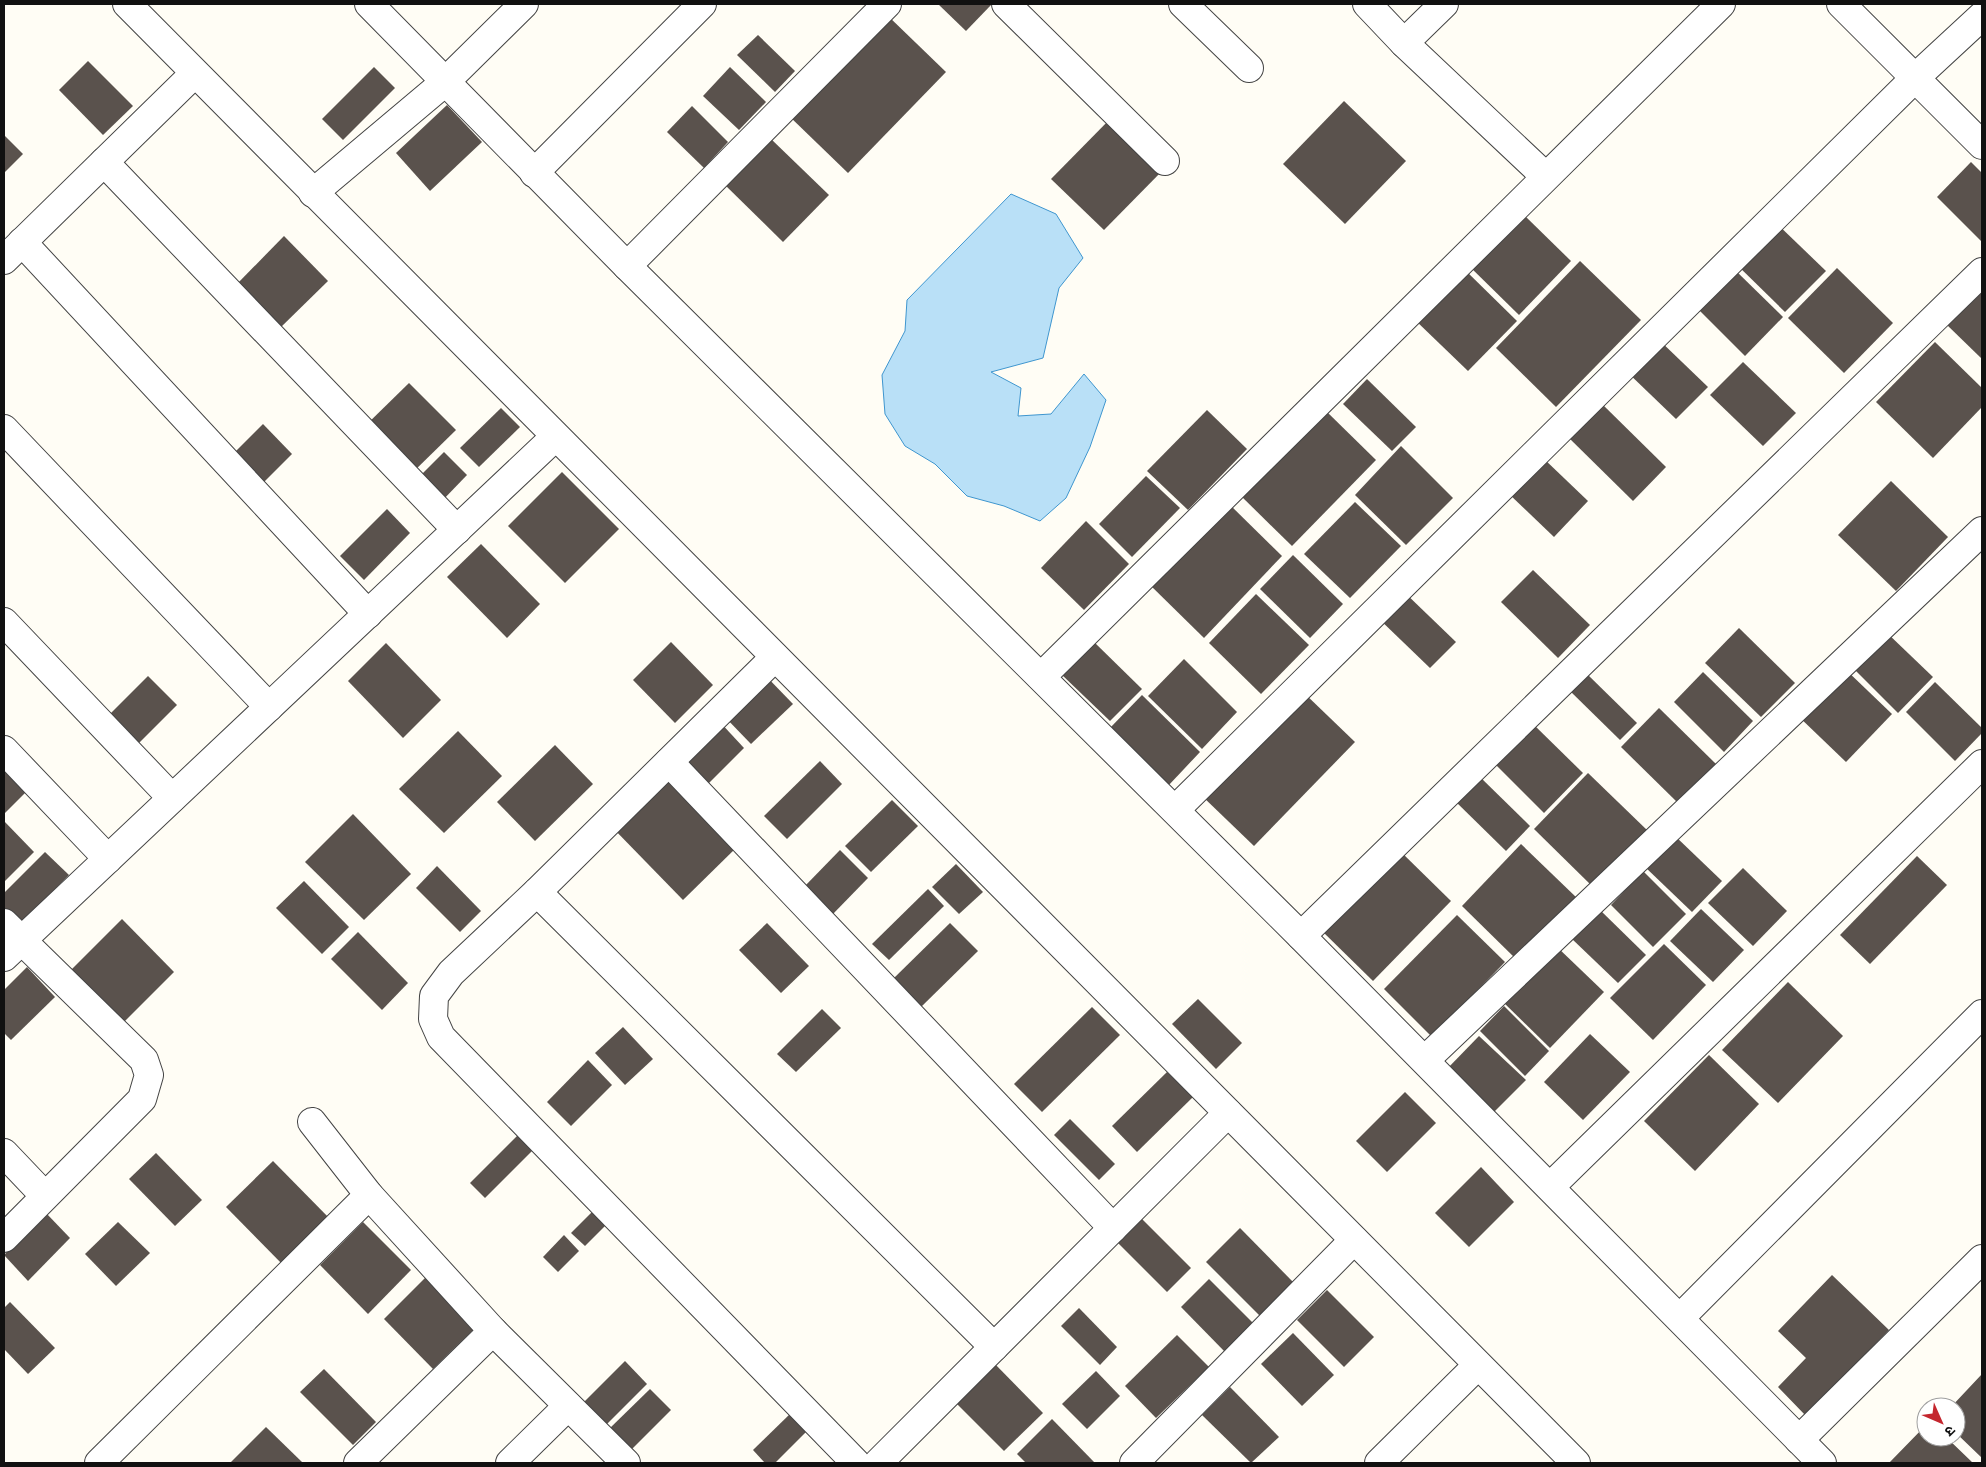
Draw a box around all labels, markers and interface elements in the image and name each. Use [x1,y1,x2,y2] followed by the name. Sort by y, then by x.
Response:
[1916,1397,1966,1447] north arrow
[1941,1423,1959,1440] text: उ

